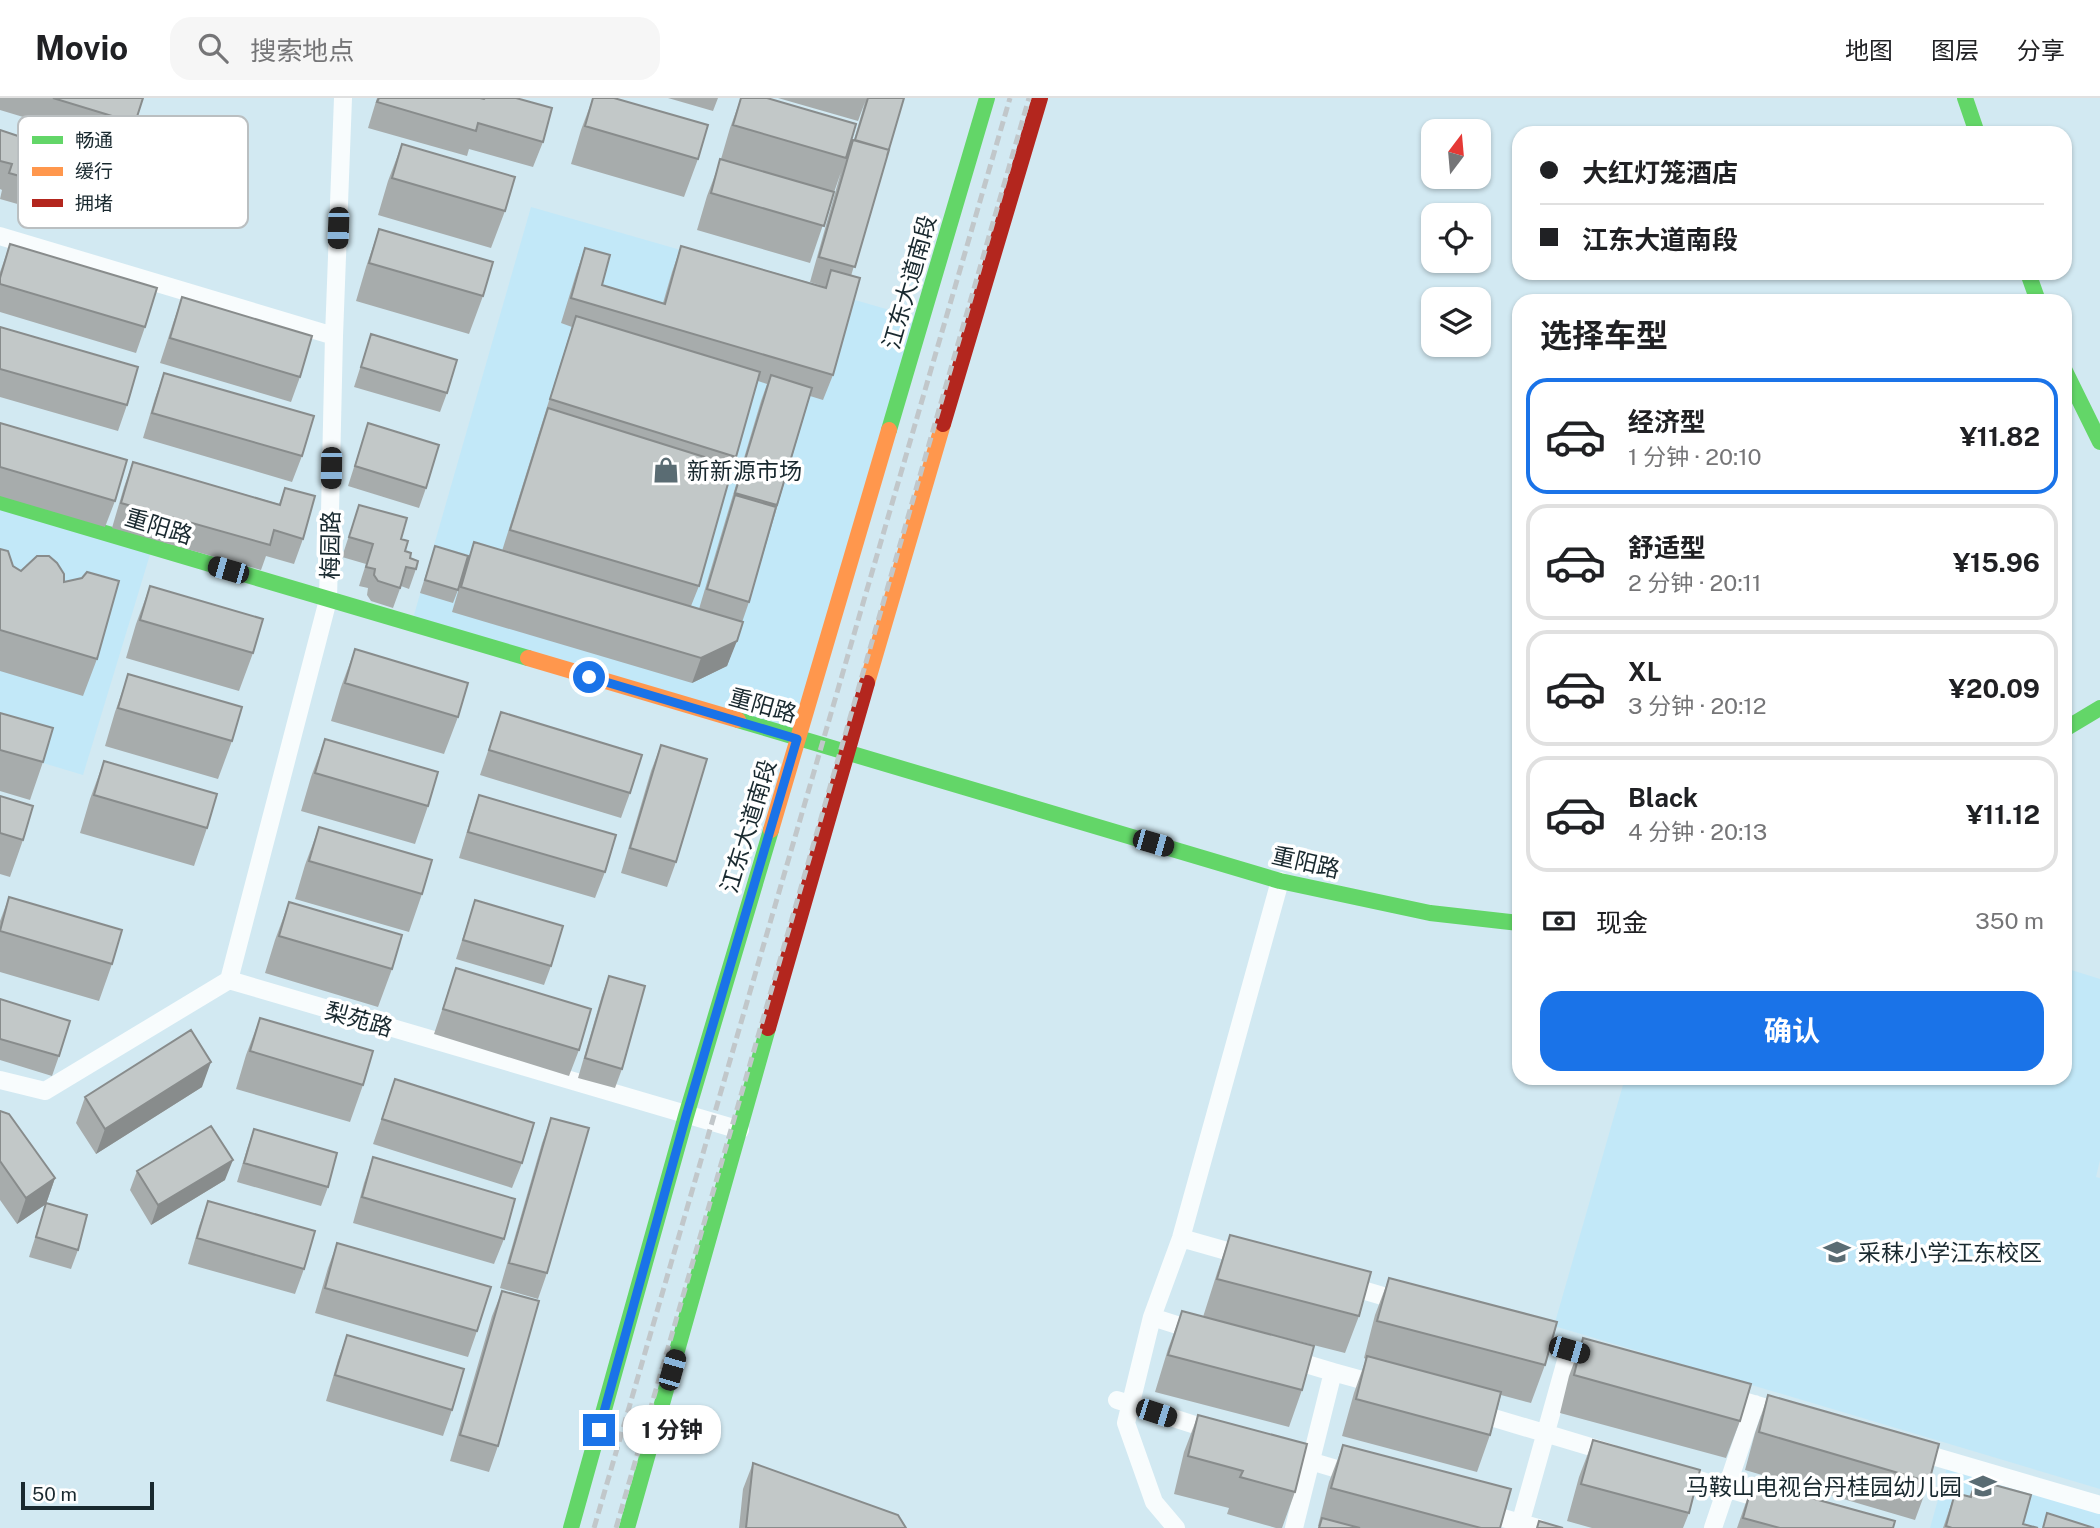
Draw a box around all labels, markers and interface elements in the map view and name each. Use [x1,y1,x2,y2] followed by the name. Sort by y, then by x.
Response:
[170,17,660,80] search box
[35,29,128,67] text: Movio
[194,29,232,67] icon: search
[250,35,354,66] text: 搜索地点
[1845,36,1893,64] text: 地图
[1931,36,1979,64] text: 图层
[2017,36,2065,64] text: 分享
[18,116,248,228] legend
[1421,119,1491,189] north arrow
[1421,119,1491,357] map controls
[75,129,113,151] text: 畅通
[1582,157,1738,188] text: 大红灯笼酒店
[75,160,113,182] text: 缓行
[75,192,113,214] text: 拥堵
[1421,203,1491,273] button: locate
[327,207,350,249] car
[877,212,941,352] street label: 江东大道南段
[1582,224,1738,255] text: 江东大道南段
[1421,287,1491,357] button: layers
[1540,317,1668,354] text: 选择车型
[1544,405,1607,468] icon: car
[1628,406,1706,437] text: 经济型
[1960,421,2040,452] text: ¥11.82
[1628,443,1762,470] text: 1 分钟 · 20:10
[321,447,342,489] car
[651,455,681,485] shop icon: 新新源市场
[687,457,802,484] place label: 新新源市场
[122,503,196,549] street label: 重阳路
[316,510,344,580] street label: 梅园路
[1544,531,1607,594] icon: car
[1628,532,1706,563] text: 舒适型
[1953,547,2040,578] text: ¥15.96
[205,554,252,586] car
[1628,569,1761,596] text: 2 分钟 · 20:11
[1628,656,1662,687] text: XL
[1544,657,1607,720] icon: car
[573,661,605,693] route start
[1949,673,2040,704] text: ¥20.09
[726,683,800,727] street label: 重阳路
[1628,692,1766,719] text: 3 分钟 · 20:12
[715,756,781,896] street label: 江东大道南段
[1628,782,1698,813] text: Black
[1544,783,1607,846] icon: car
[1966,799,2040,830] text: ¥11.12
[1628,818,1767,845] text: 4 分钟 · 20:13
[1130,827,1177,859] car
[1269,841,1343,883] street label: 重阳路
[1540,902,1578,940] icon: cash
[1596,907,1648,938] text: 现金
[1975,907,2044,934] text: 350 m
[1540,991,2044,1071] button: 确认
[322,997,396,1041] street label: 梨苑路
[1822,1237,1852,1267] school or university icon: 采秣小学江东校区
[1858,1239,2042,1266] place label: 采秣小学江东校区
[1546,1334,1593,1366] car
[657,1347,688,1393] car
[1133,1397,1180,1429] car
[624,1406,722,1454] callout: 1 分钟
[583,1414,615,1446] route end
[641,1416,703,1443] text: 1 分钟
[1968,1471,1998,1501] school or university icon: 马鞍山电视台丹桂园幼儿园
[1686,1473,1962,1500] place label: 马鞍山电视台丹桂园幼儿园
[21,1479,154,1511] scale bar
[32,1483,77,1505] text: 50 m

